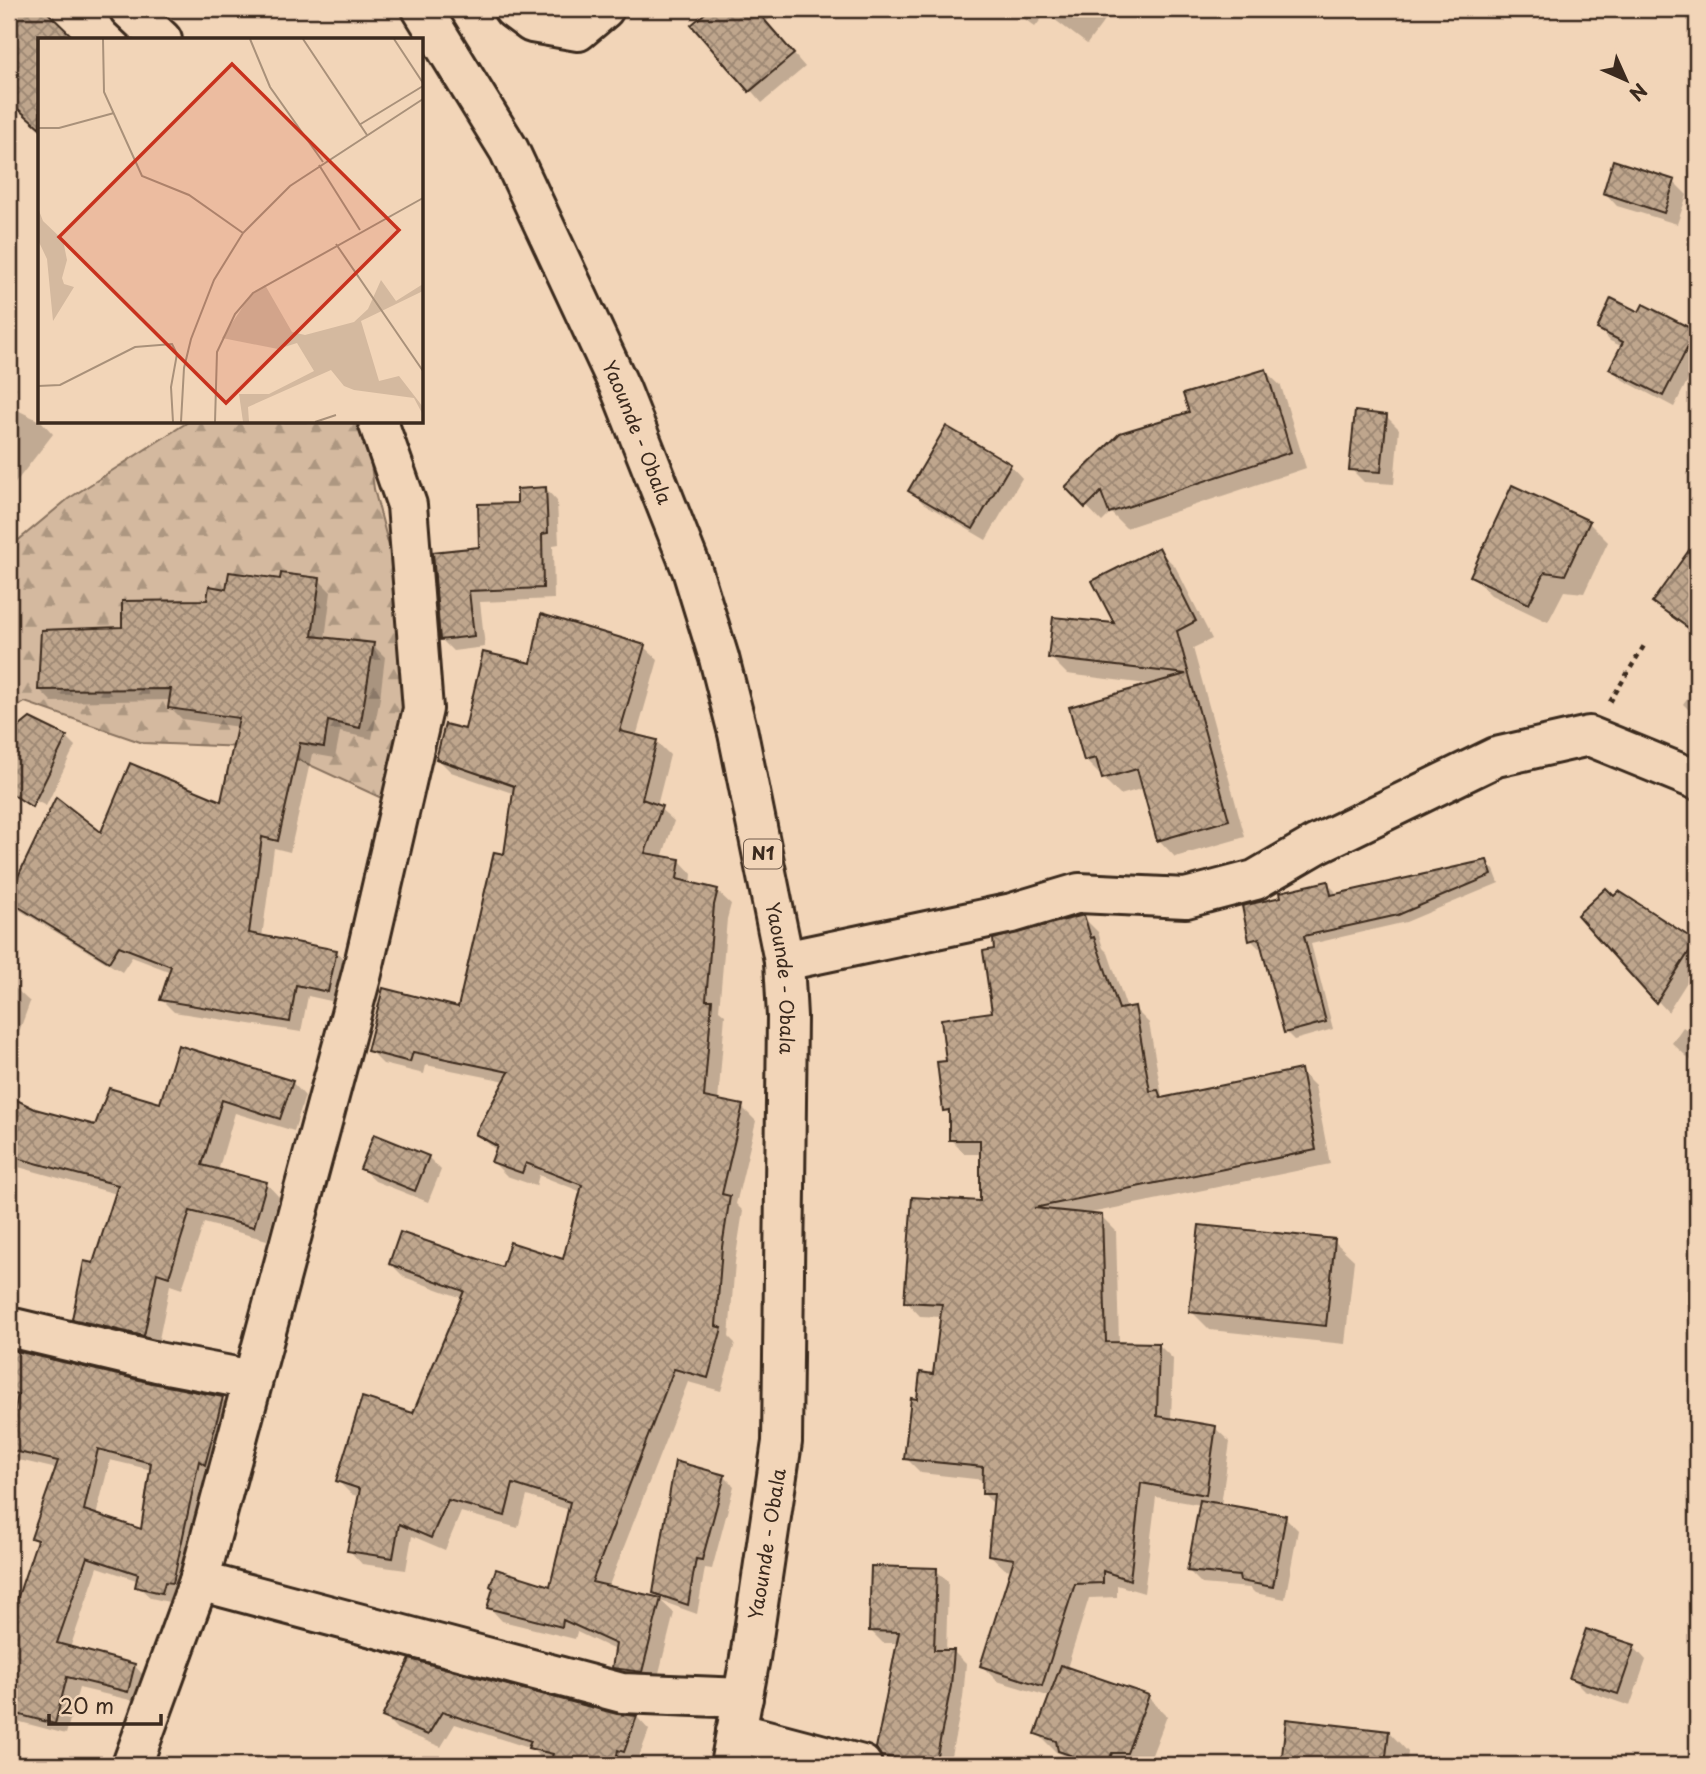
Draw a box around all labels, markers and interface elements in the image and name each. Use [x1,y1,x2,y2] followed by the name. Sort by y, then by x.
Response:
[38,38,424,424] inset map
[1590,46,1660,116] north arrow
[1624,78,1654,108] text: N
[596,356,680,508] street label: Yaounde - Obala
[744,840,782,868] road number: N1
[759,900,802,1055] street label: Yaounde - Obala
[740,1466,792,1622] street label: Yaounde - Obala
[49,1683,161,1727] scale bar
[60,1689,114,1721] text: 20 m

